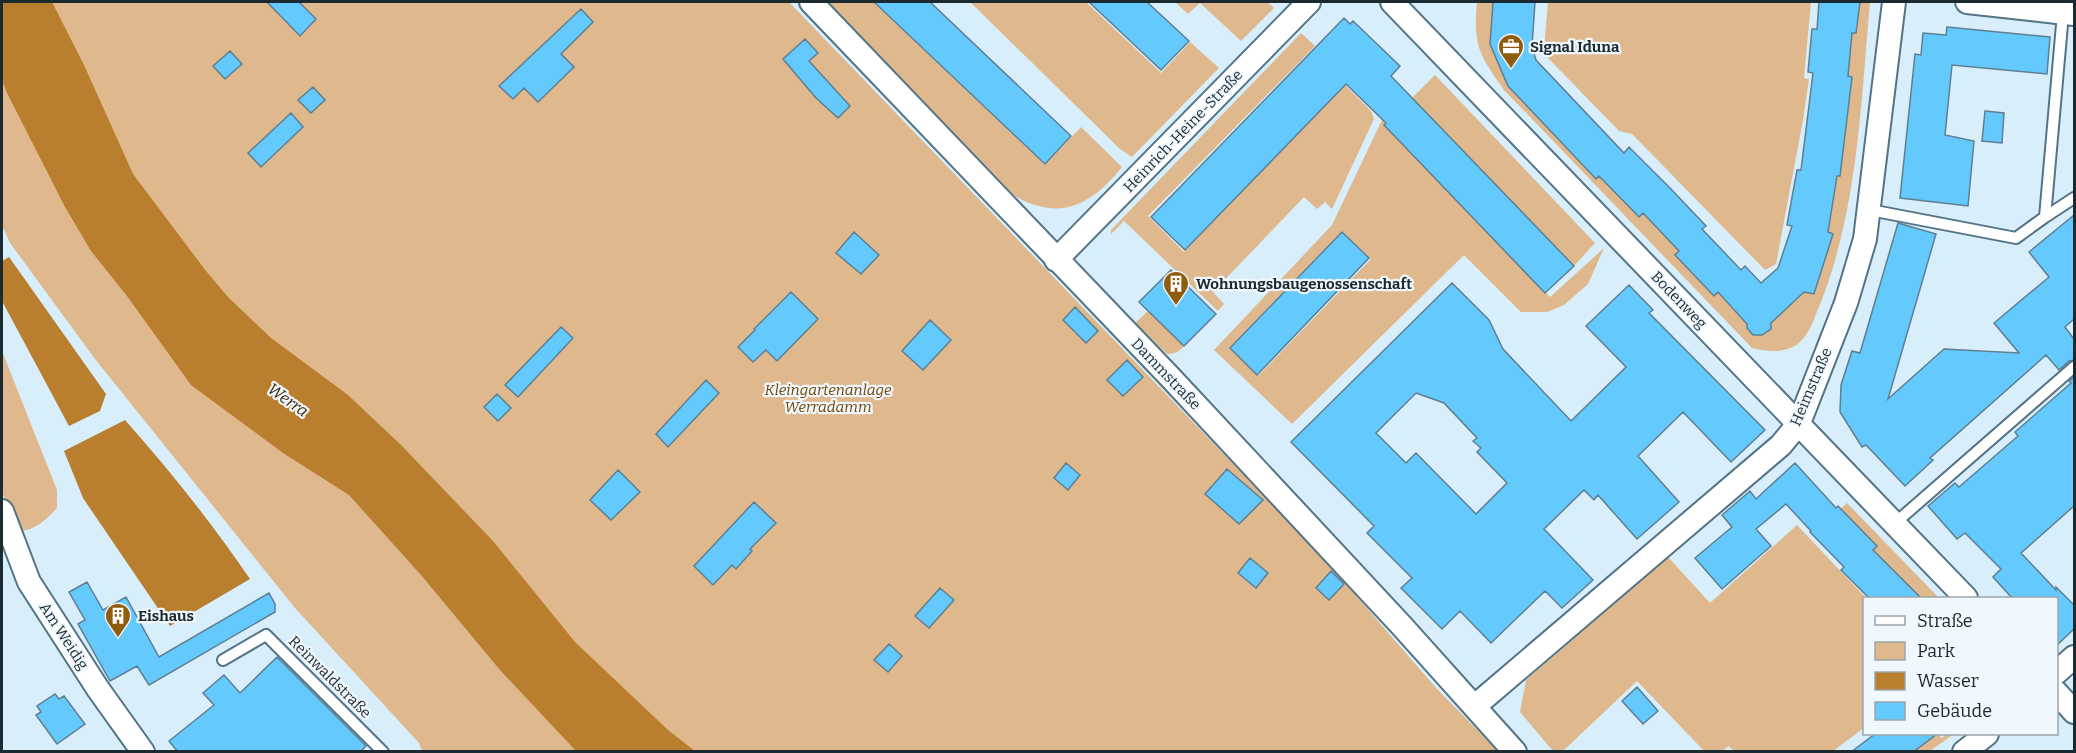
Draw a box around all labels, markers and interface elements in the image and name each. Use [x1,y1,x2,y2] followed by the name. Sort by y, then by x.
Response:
[1496,32,1526,70] office icon: Signal Iduna
[1530,38,1620,56] place label: Signal Iduna
[1120,66,1246,196] street label: Heinrich-Heine-Straße
[1647,268,1711,332] street label: Bodenweg
[1161,269,1191,307] building icon: Wohnungsbaugenossenschaft
[1196,275,1412,293] place label: Wohnungsbaugenossenschaft
[1128,335,1204,413] street label: Dammstraße
[1786,345,1836,429] street label: Heimstraße
[264,379,312,421] water label: Werra
[764,381,892,416] park label: Kleingartenanlage Werradamm
[1863,597,2058,735] legend
[36,599,92,673] street label: Am Weidig
[103,601,133,639] building icon: Eishaus
[138,607,194,625] place label: Eishaus
[1917,610,1973,632] text: Straße
[285,632,375,722] street label: Reinwaldstraße
[1917,640,1956,662] text: Park
[1917,670,1979,692] text: Wasser
[1917,700,1992,722] text: Gebäude

